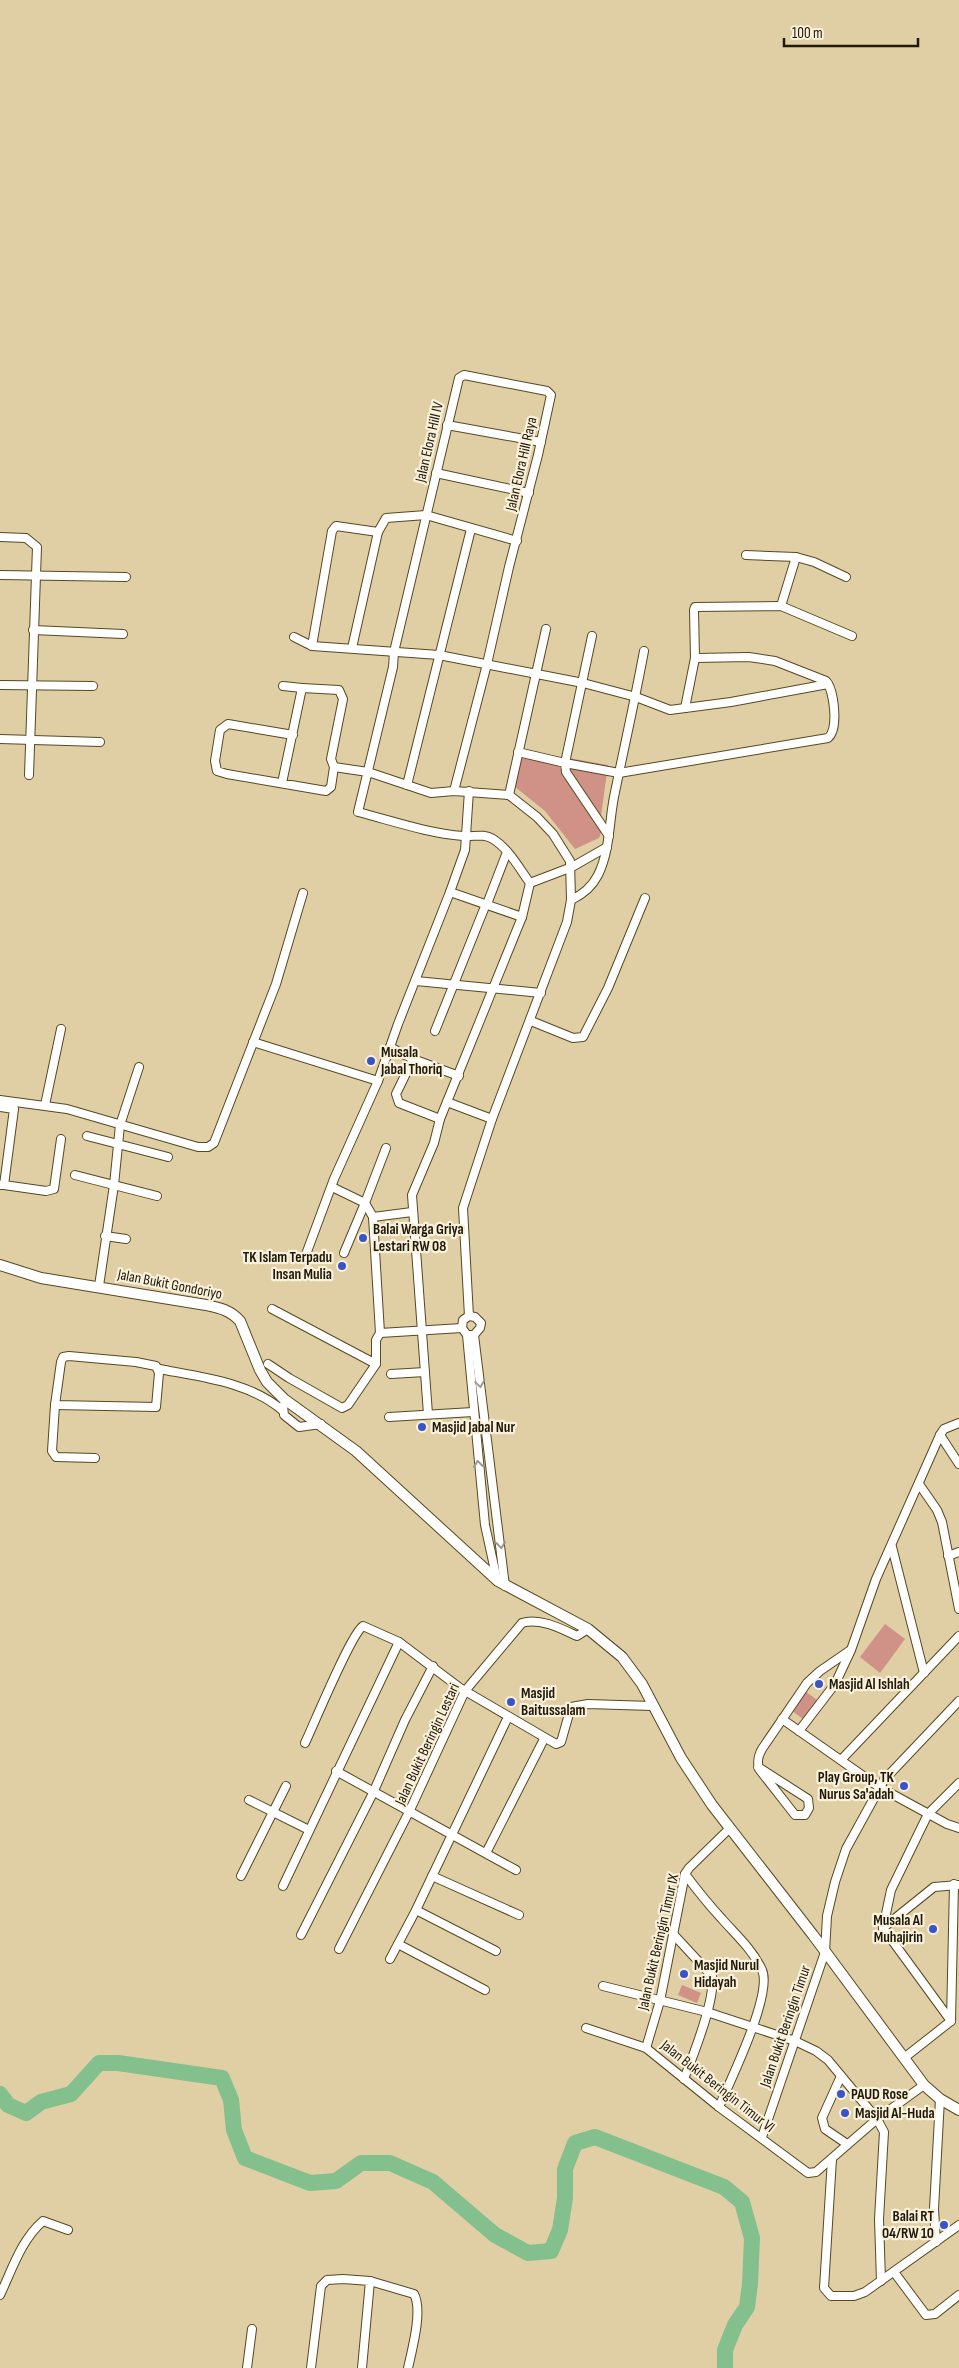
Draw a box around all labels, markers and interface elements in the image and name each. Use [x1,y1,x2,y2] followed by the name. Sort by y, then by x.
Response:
[784,15,918,47] scale bar
[792,24,823,43] text: 100 m
[411,400,448,485] street label: Jalan Elora Hill IV
[501,415,542,514] street label: Jalan Elora Hill Raya
[380,1043,442,1079] place label: Musala Jabal Thoriq
[365,1055,377,1067] marker: Musala Jabal Thoriq
[373,1220,464,1256] place label: Balai Warga Griya Lestari RW 08
[357,1232,369,1244] marker: Balai Warga Griya Lestari RW 08
[243,1248,332,1284] place label: TK Islam Terpadu Insan Mulia
[336,1260,348,1272] marker: TK Islam Terpadu Insan Mulia
[115,1265,224,1304] street label: Jalan Bukit Gondoriyo
[474,1380,485,1388] one-way arrow
[432,1418,515,1437] place label: Masjid Jabal Nur
[416,1421,428,1433] marker: Masjid Jabal Nur
[473,1459,484,1467] one-way arrow
[495,1541,506,1549] one-way arrow
[829,1675,910,1694] place label: Masjid Al Ishlah
[813,1678,825,1690] marker: Masjid Al Ishlah
[390,1680,464,1809] street label: Jalan Bukit Beringin Lestari
[521,1684,586,1720] place label: Masjid Baitussalam
[505,1696,517,1708] marker: Masjid Baitussalam
[818,1768,895,1804] place label: Play Group, TK Nurus Sa'adah
[898,1780,910,1792] marker: Play Group, TK Nurus Sa'adah
[633,1871,684,2013] street label: Jalan Bukit Beringin Timur IX
[873,1911,923,1947] place label: Musala Al Muhajirin
[927,1923,939,1935] marker: Musala Al Muhajirin
[694,1956,759,1992] place label: Masjid Nurul Hidayah
[755,1962,815,2090] street label: Jalan Bukit Beringin Timur
[678,1968,690,1980] marker: Masjid Nurul Hidayah
[656,2035,779,2137] street label: Jalan Bukit Beringin Timur VI
[851,2085,908,2104] place label: PAUD Rose
[835,2088,847,2100] marker: PAUD Rose
[855,2104,935,2123] place label: Masjid Al-Huda
[839,2107,851,2119] marker: Masjid Al-Huda
[882,2207,934,2243] place label: Balai RT 04/RW 10
[938,2219,950,2231] marker: Balai RT 04/RW 10

